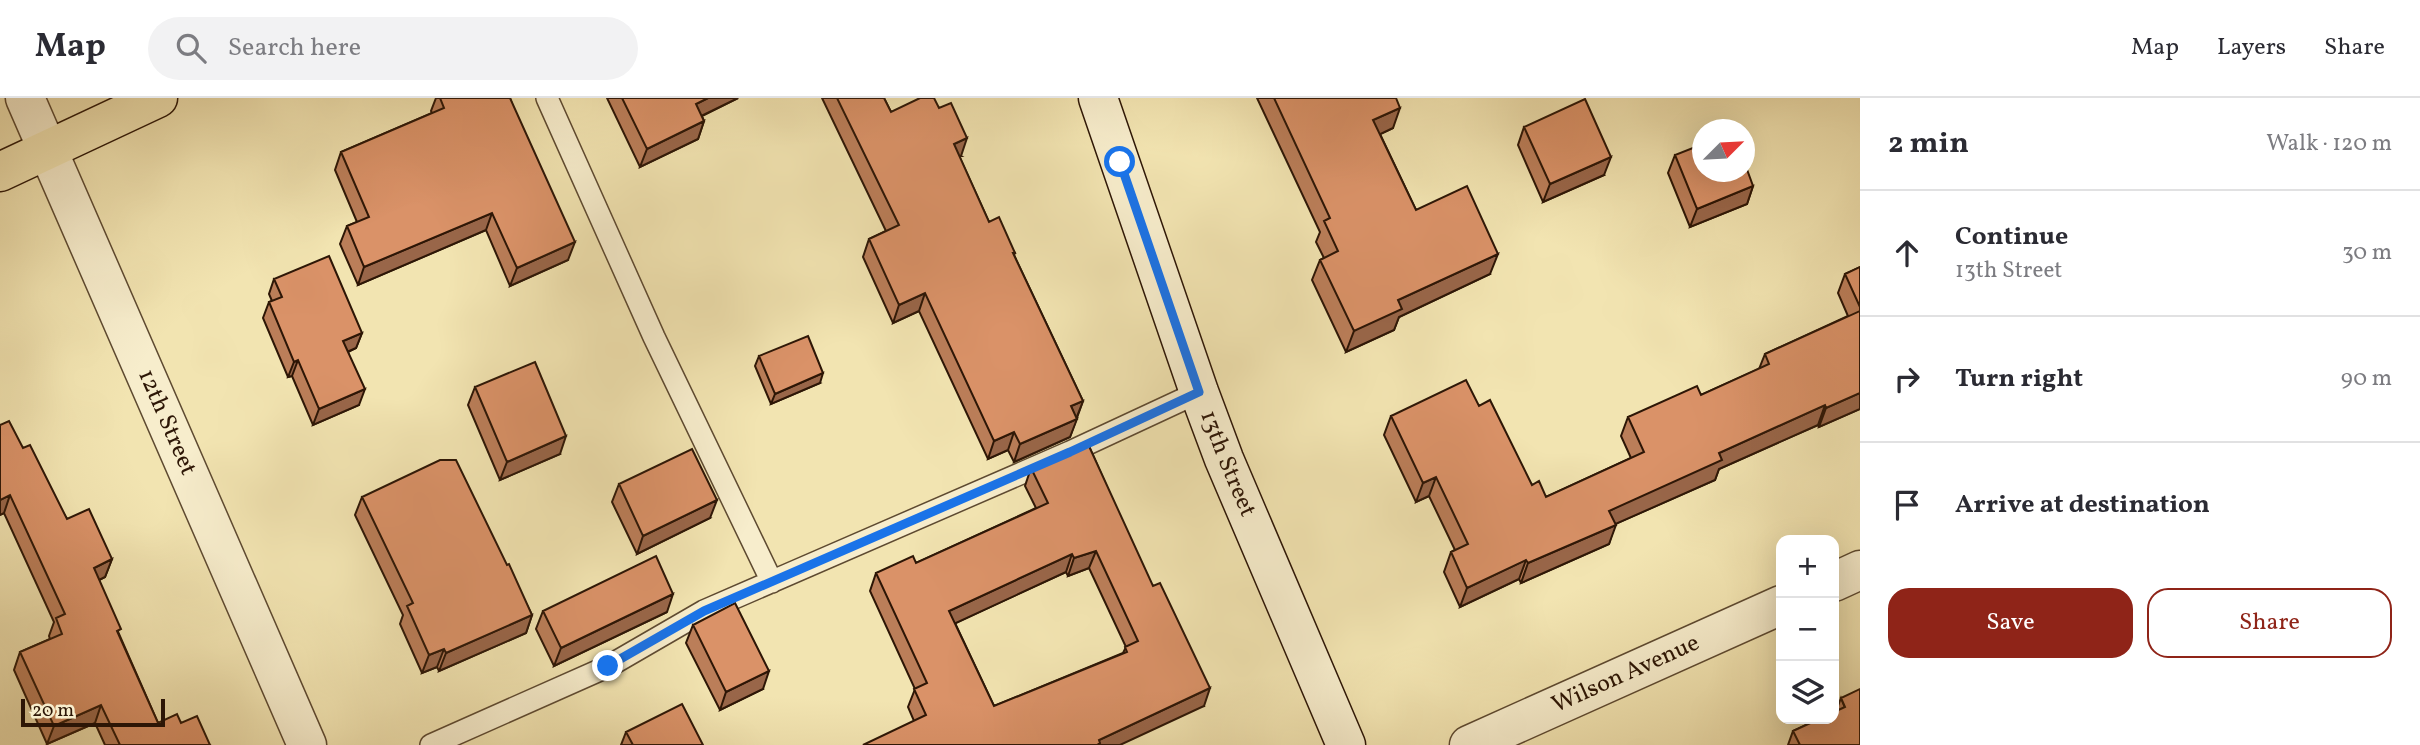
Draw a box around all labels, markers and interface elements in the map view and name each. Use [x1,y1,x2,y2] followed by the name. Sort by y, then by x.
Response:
[148,17,638,80] search box
[35,25,106,71] text: Map
[172,29,210,67] icon: search
[228,30,361,66] text: Search here
[2131,31,2179,65] text: Map
[2217,31,2286,65] text: Layers
[2324,31,2385,65] text: Share
[1692,119,1755,182] north arrow
[1888,123,1969,165] text: 2 min
[2266,128,2392,160] text: Walk · 120 m
[1104,146,1135,177] route start
[1955,219,2068,255] text: Continue
[1888,234,1926,272] icon: ahead
[2342,237,2392,269] text: 30 m
[1955,255,2062,287] text: 13th Street
[1888,360,1926,398] icon: right
[1955,361,2083,397] text: Turn right
[2341,363,2392,395] text: 90 m
[128,364,205,481] street label: 12th Street
[1190,406,1264,522] street label: 13th Street
[1888,486,1926,524] icon: arrive
[1955,487,2210,523] text: Arrive at destination
[1776,535,1839,724] map controls
[1776,535,1839,598] button: +
[1888,588,2133,658] button: Save
[2147,588,2392,658] button: Share
[1776,598,1839,661] button: −
[1547,627,1705,723] street label: Wilson Avenue
[592,650,623,681] route end
[1776,661,1839,724] button: layers
[21,696,164,728] scale bar
[32,698,74,724] text: 20 m

